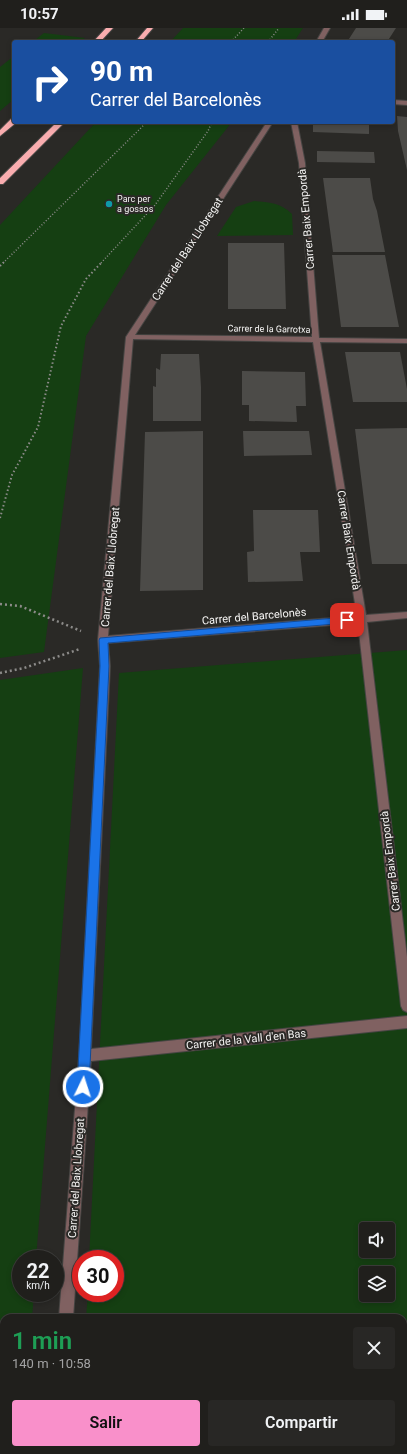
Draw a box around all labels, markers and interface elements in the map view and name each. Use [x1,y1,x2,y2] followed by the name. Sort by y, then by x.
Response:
[20,5,59,23] text: 10:57
[90,55,153,88] text: 90 m
[24,56,76,108] icon: right
[90,89,262,110] text: Carrer del Barcelonès
[296,168,317,270] street label: Carrer Baix Empordà
[117,194,154,214] place label: Parc per a gossos
[149,195,226,303] street label: Carrer del Baix Llobregat
[104,199,114,209] marker: Parc per a gossos
[228,323,311,335] street label: Carrer de la Garrotxa
[334,489,363,591] street label: Carrer Baix Empordà
[99,506,122,627] street label: Carrer del Baix Llobregat
[330,603,364,637] pin
[201,605,307,628] street label: Carrer del Barcelonès
[336,609,358,631] icon: arrive
[378,810,403,912] street label: Carrer Baix Empordà
[185,1027,307,1052] street label: Carrer de la Vall d'en Bas
[62,1066,104,1108] position arrow
[66,1117,87,1238] street label: Carrer del Baix Llobregat
[359,1222,395,1302] map controls
[359,1222,395,1258] button: sound
[72,1250,124,1302] speed limit sign: 30
[27,1259,49,1283] text: 22
[359,1266,395,1302] button: layers
[26,1280,50,1291] text: km/h
[12,1327,72,1355] text: 1 min
[353,1327,395,1369] button: close
[12,1356,91,1371] text: 140 m · 10:58
[12,1400,200,1446] button: Salir
[208,1400,395,1446] button: Compartir

